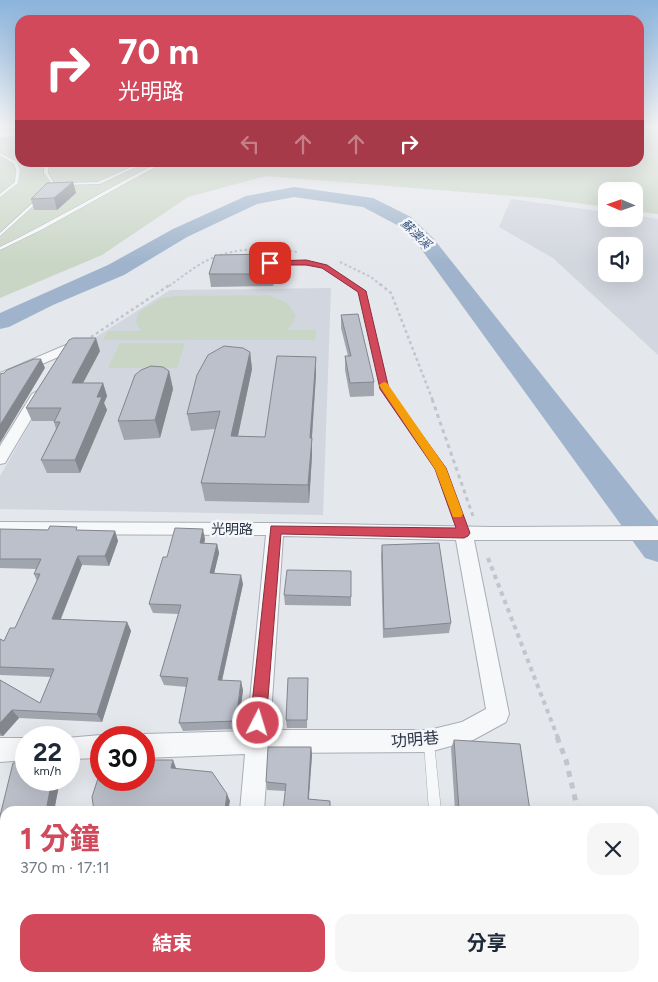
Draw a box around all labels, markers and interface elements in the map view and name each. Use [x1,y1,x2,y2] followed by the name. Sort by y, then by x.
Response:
[118,31,199,73] text: 70 m
[35,35,100,100] icon: right
[118,78,184,105] text: 光明路
[236,130,264,158] icon: left
[289,130,317,158] icon: ahead
[342,130,370,158] icon: ahead
[395,130,423,158] icon: right
[598,182,642,228] north arrow
[598,182,643,282] map controls
[398,216,435,253] water label: 蘇澳溪
[598,237,643,282] button: sound
[249,242,291,284] pin
[256,249,284,277] icon: arrive
[211,521,253,538] street label: 光明路
[231,696,283,748] position arrow
[90,726,155,791] speed limit sign: 30
[390,728,440,751] street label: 功明巷
[33,737,62,767] text: 22
[34,764,61,778] text: km/h
[20,820,100,857] text: 1 分鐘
[587,823,639,875] button: close
[20,858,110,877] text: 370 m · 17:11
[20,914,325,972] button: 結束
[335,914,639,972] button: 分享

